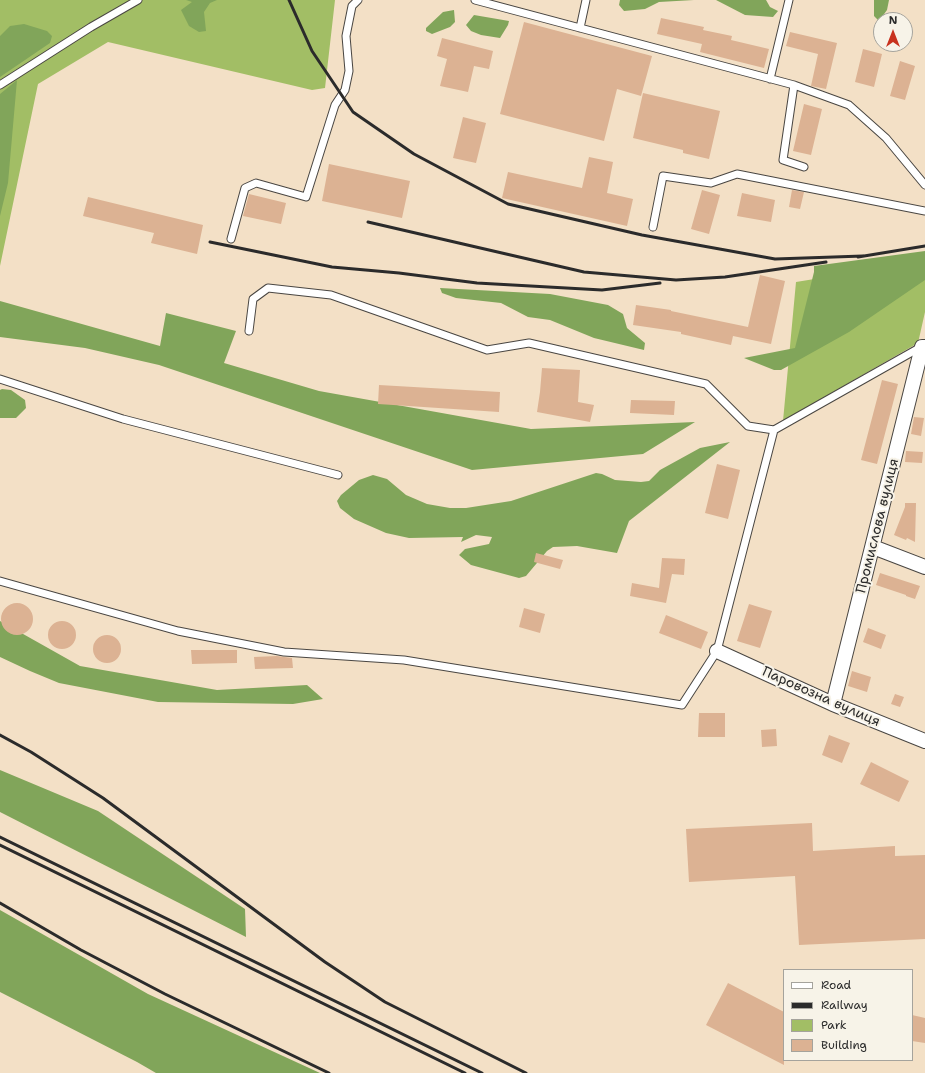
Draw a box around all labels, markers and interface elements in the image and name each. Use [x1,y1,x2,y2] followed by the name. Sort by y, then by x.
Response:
[873,12,913,52] north arrow
[889,13,897,28] text: N
[853,457,903,595] street label: Промислова вулиця
[759,663,883,731] street label: Паровозна вулиця
[783,969,913,1061] legend
[821,977,851,993] text: Road
[821,997,868,1013] text: Railway
[821,1017,847,1033] text: Park
[821,1037,867,1053] text: Building

